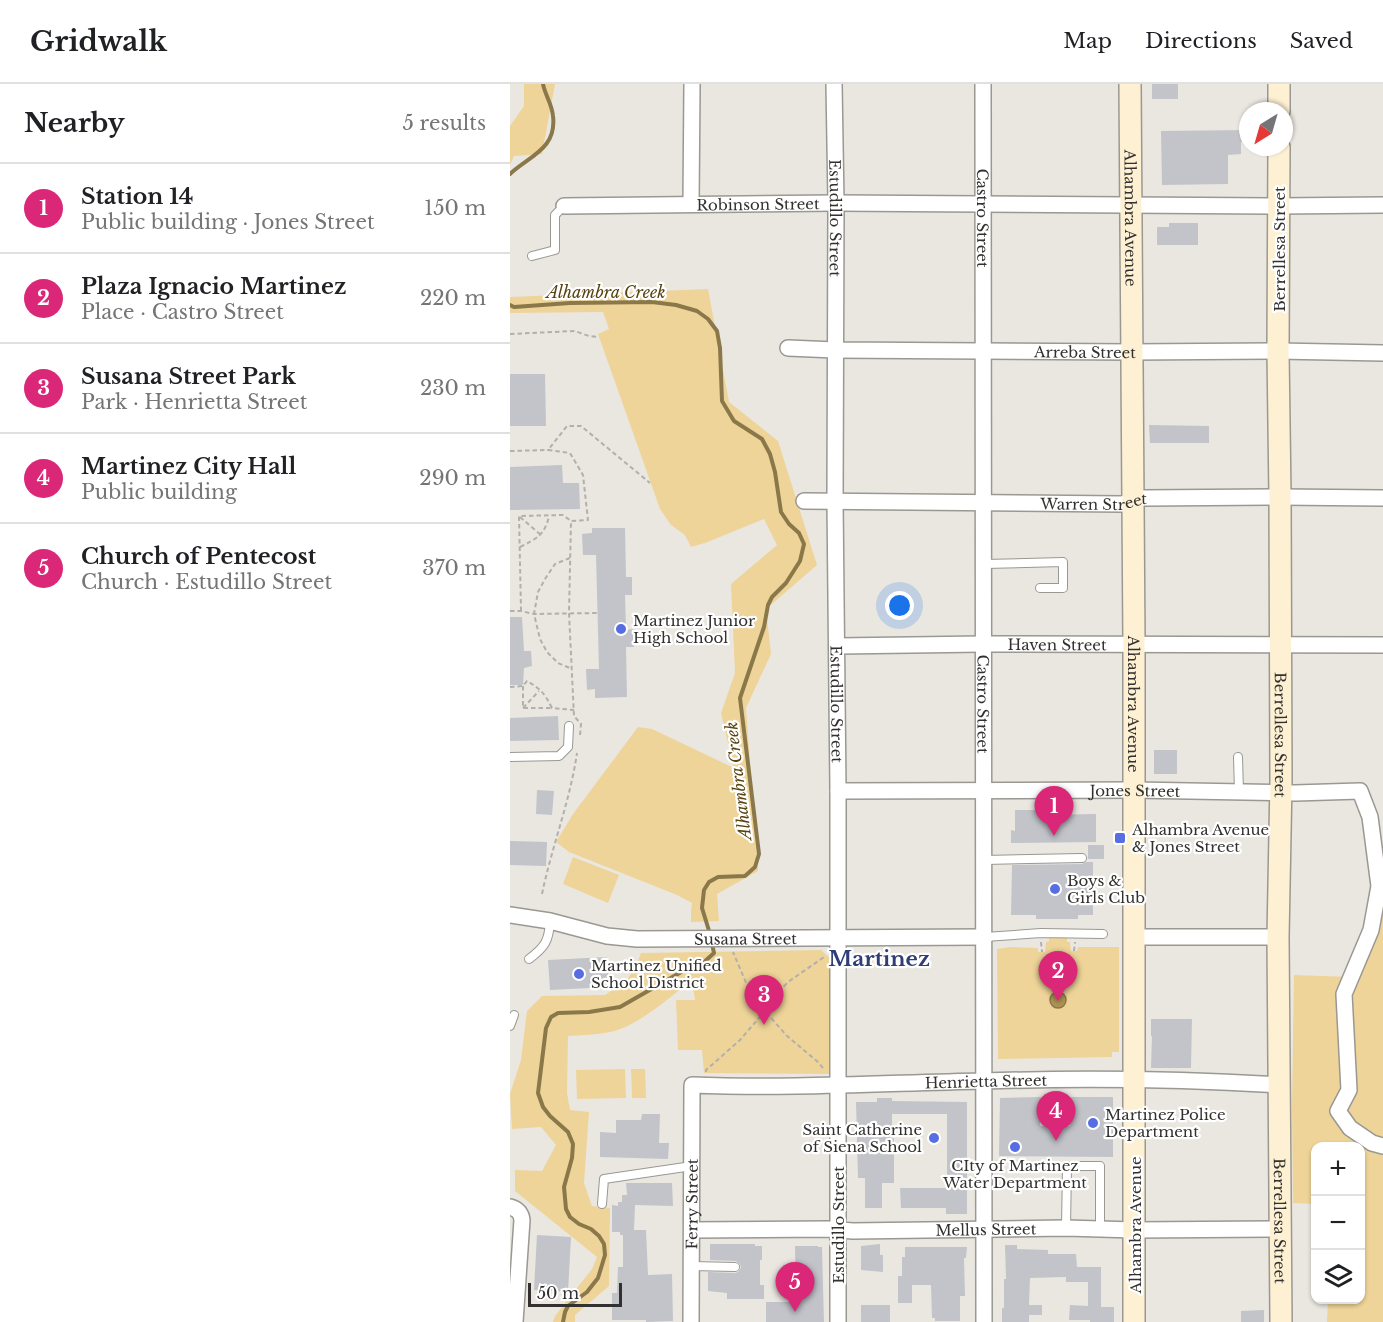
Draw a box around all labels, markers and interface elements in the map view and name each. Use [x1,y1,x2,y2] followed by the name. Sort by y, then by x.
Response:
[30,24,167,59] text: Gridwalk
[1063,28,1112,54] text: Map
[1145,28,1257,54] text: Directions
[1290,28,1353,54] text: Saved
[1239,102,1293,156] north arrow
[24,107,125,139] text: Nearby
[403,111,486,135] text: 5 results
[1121,148,1141,287] street label: Alhambra Avenue
[826,159,846,277] street label: Estudillo Street
[974,168,993,268] street label: Castro Street
[81,183,193,210] text: Station 14
[1270,186,1289,312] street label: Berrellesa Street
[696,194,820,214] street label: Robinson Street
[39,196,48,220] text: 1
[424,196,486,220] text: 150 m
[81,210,374,234] text: Public building · Jones Street
[81,273,346,300] text: Plaza Ignacio Martinez
[545,282,666,302] water label: Alhambra Creek
[37,286,50,310] text: 2
[420,286,486,310] text: 220 m
[81,300,284,324] text: Place · Castro Street
[1033,342,1136,362] street label: Arreba Street
[81,363,296,390] text: Susana Street Park
[37,376,50,400] text: 3
[420,376,486,400] text: 230 m
[81,390,307,414] text: Park · Henrietta Street
[81,453,296,480] text: Martinez City Hall
[37,466,50,490] text: 4
[419,466,486,490] text: 290 m
[81,480,237,504] text: Public building
[1039,488,1147,514] street label: Warren Street
[81,543,316,570] text: Church of Pentecost
[38,556,49,580] text: 5
[422,556,486,580] text: 370 m
[81,570,332,594] text: Church · Estudillo Street
[885,591,914,620] your location
[633,611,756,647] place label: Martinez Junior High School
[614,622,628,636] marker: Martinez Junior High School
[1124,634,1144,773] street label: Alhambra Avenue
[1007,635,1107,654] street label: Haven Street
[827,645,847,763] street label: Estudillo Street
[974,654,993,754] street label: Castro Street
[1271,672,1291,798] street label: Berrellesa Street
[721,721,755,843] water label: Alhambra Creek
[1088,780,1181,800] street label: Jones Street
[1034,786,1074,836] pin: 1
[1131,820,1269,856] place label: Alhambra Avenue & Jones Street
[1113,831,1127,845] marker: Alhambra Avenue & Jones Street
[1067,871,1145,907] place label: Boys & Girls Club
[1048,882,1062,896] marker: Boys & Girls Club
[694,929,797,948] street label: Susana Street
[828,946,930,972] district label: Martinez
[1038,952,1078,1001] pin: 2
[591,956,722,992] place label: Martinez Unified School District
[572,967,586,981] marker: Martinez Unified School District
[744,976,784,1025] pin: 3
[924,1070,1048,1092] street label: Henrietta Street
[1036,1092,1076,1141] pin: 4
[1105,1105,1225,1141] place label: Martinez Police Department
[1086,1116,1100,1130] marker: Martinez Police Department
[802,1120,922,1156] place label: Saint Catherine of Siena School
[927,1131,941,1145] marker: Saint Catherine of Siena School
[1008,1140,1022,1154] marker: CIty of Martinez Water Department
[1311,1142,1365,1304] map controls
[1311,1142,1365,1196] button: +
[942,1156,1087,1192] place label: CIty of Martinez Water Department
[1126,1156,1145,1295] street label: Alhambra Avenue
[682,1158,701,1250] street label: Ferry Street
[1270,1158,1290,1284] street label: Berrellesa Street
[829,1166,848,1284] street label: Estudillo Street
[1311,1196,1365,1250] button: −
[935,1219,1037,1239] street label: Mellus Street
[1311,1250,1365,1304] button: layers
[776,1262,814,1312] pin: 5
[528,1280,622,1308] scale bar
[537,1283,579,1303] text: 50 m

